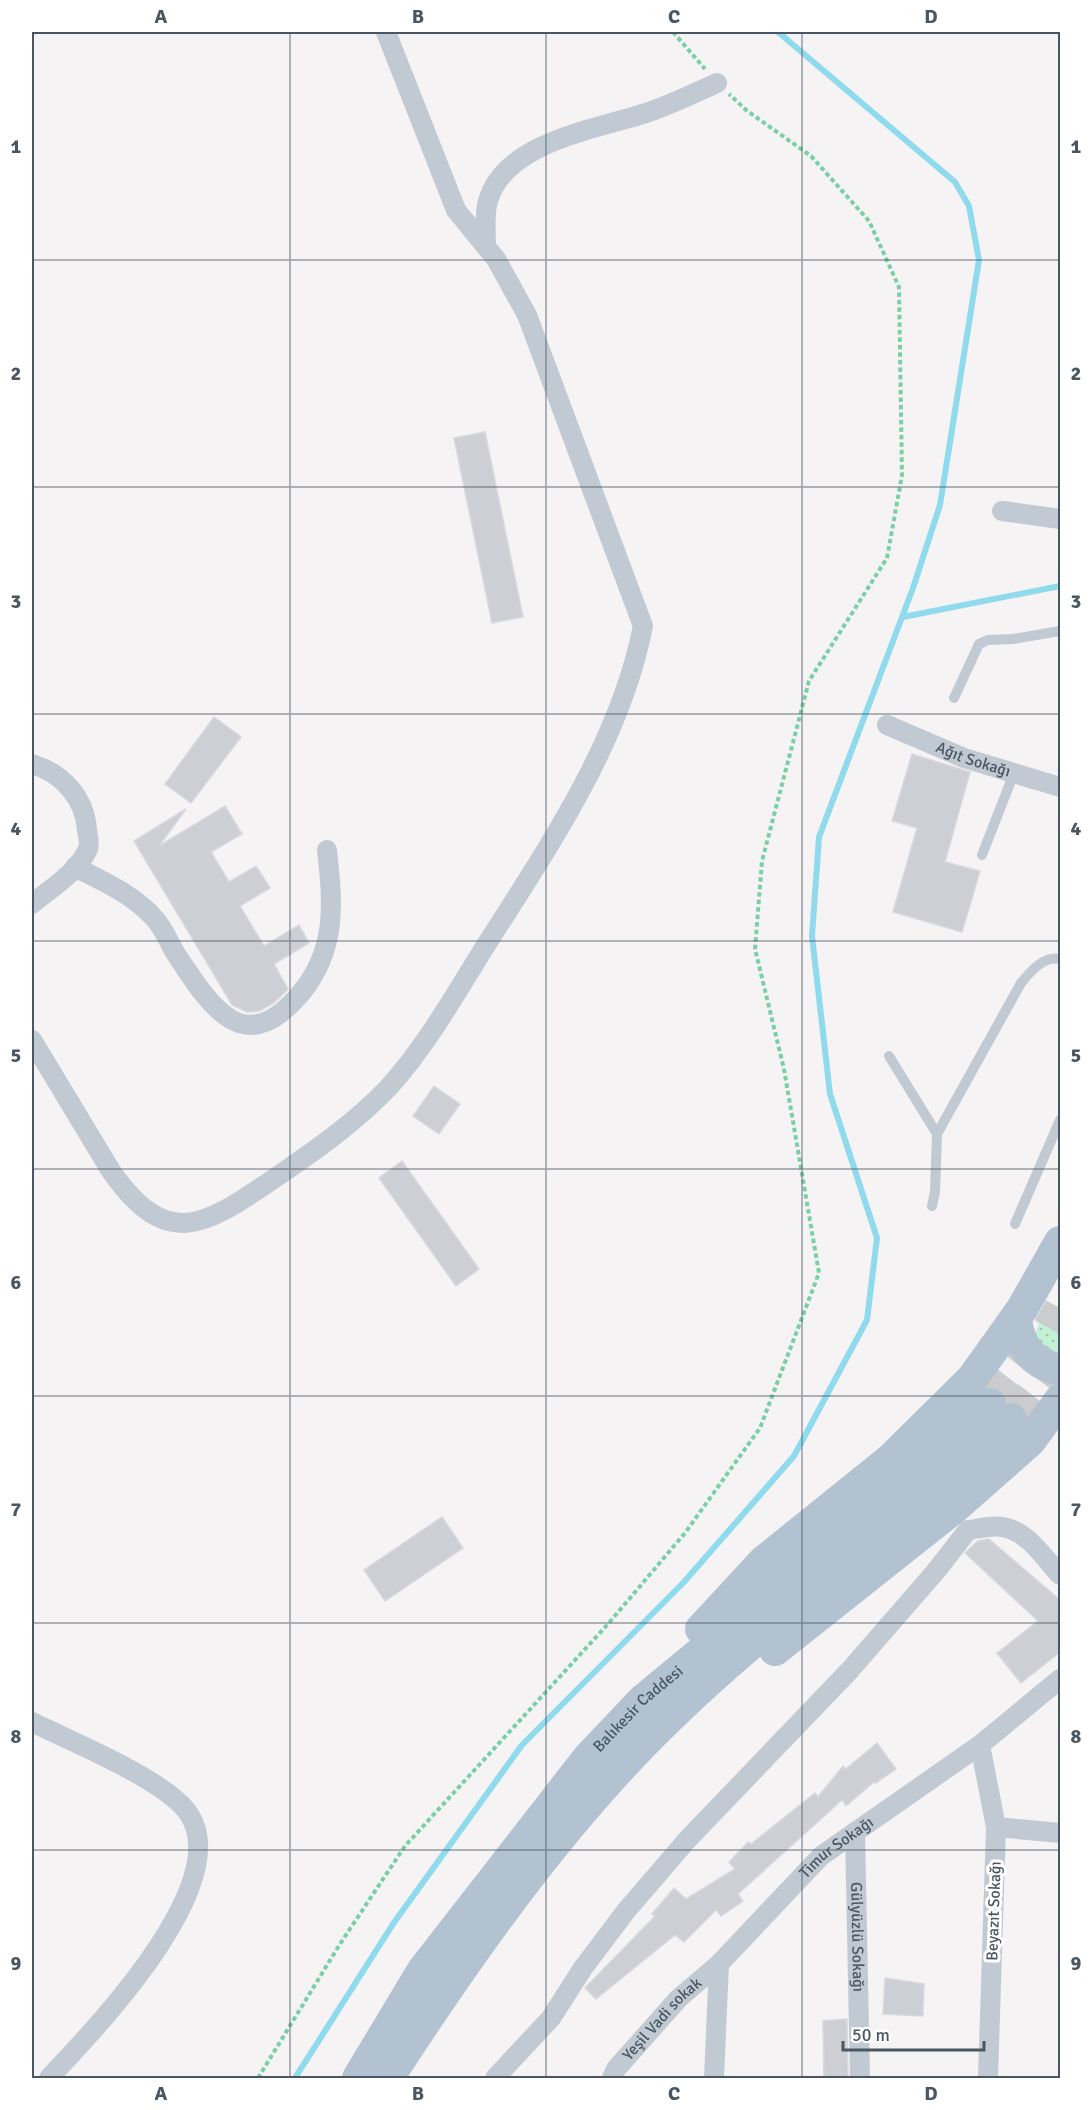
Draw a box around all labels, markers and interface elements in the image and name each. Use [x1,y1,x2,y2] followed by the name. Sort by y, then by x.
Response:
[155,4,168,29] text: A
[412,4,424,29] text: B
[668,4,680,29] text: C
[924,4,938,29] text: D
[11,134,22,159] text: 1
[1071,134,1082,159] text: 1
[11,361,21,386] text: 2
[1071,361,1081,386] text: 2
[11,589,21,614] text: 3
[1071,589,1081,614] text: 3
[933,737,1013,781] street label: Ağıt Sokağı
[11,816,22,841] text: 4
[1071,816,1082,841] text: 4
[11,1043,21,1068] text: 5
[1071,1043,1081,1068] text: 5
[11,1270,22,1295] text: 6
[1071,1270,1082,1295] text: 6
[11,1497,22,1522] text: 7
[1071,1497,1082,1522] text: 7
[589,1661,687,1756] street label: Balıkesir Caddesi
[11,1724,22,1749] text: 8
[1071,1724,1082,1749] text: 8
[795,1812,878,1883] street label: Timur Sokağı
[982,1861,1006,1961] street label: Beyazıt Sokağı
[846,1882,868,1992] street label: Gülyüzlü Sokağı
[11,1951,22,1976] text: 9
[1071,1951,1082,1976] text: 9
[618,1973,706,2065] street label: Yeşil Vadi sokak
[843,2014,984,2052] scale bar
[852,2024,890,2046] text: 50 m
[155,2081,168,2106] text: A
[412,2081,424,2106] text: B
[668,2081,680,2106] text: C
[924,2081,938,2106] text: D

